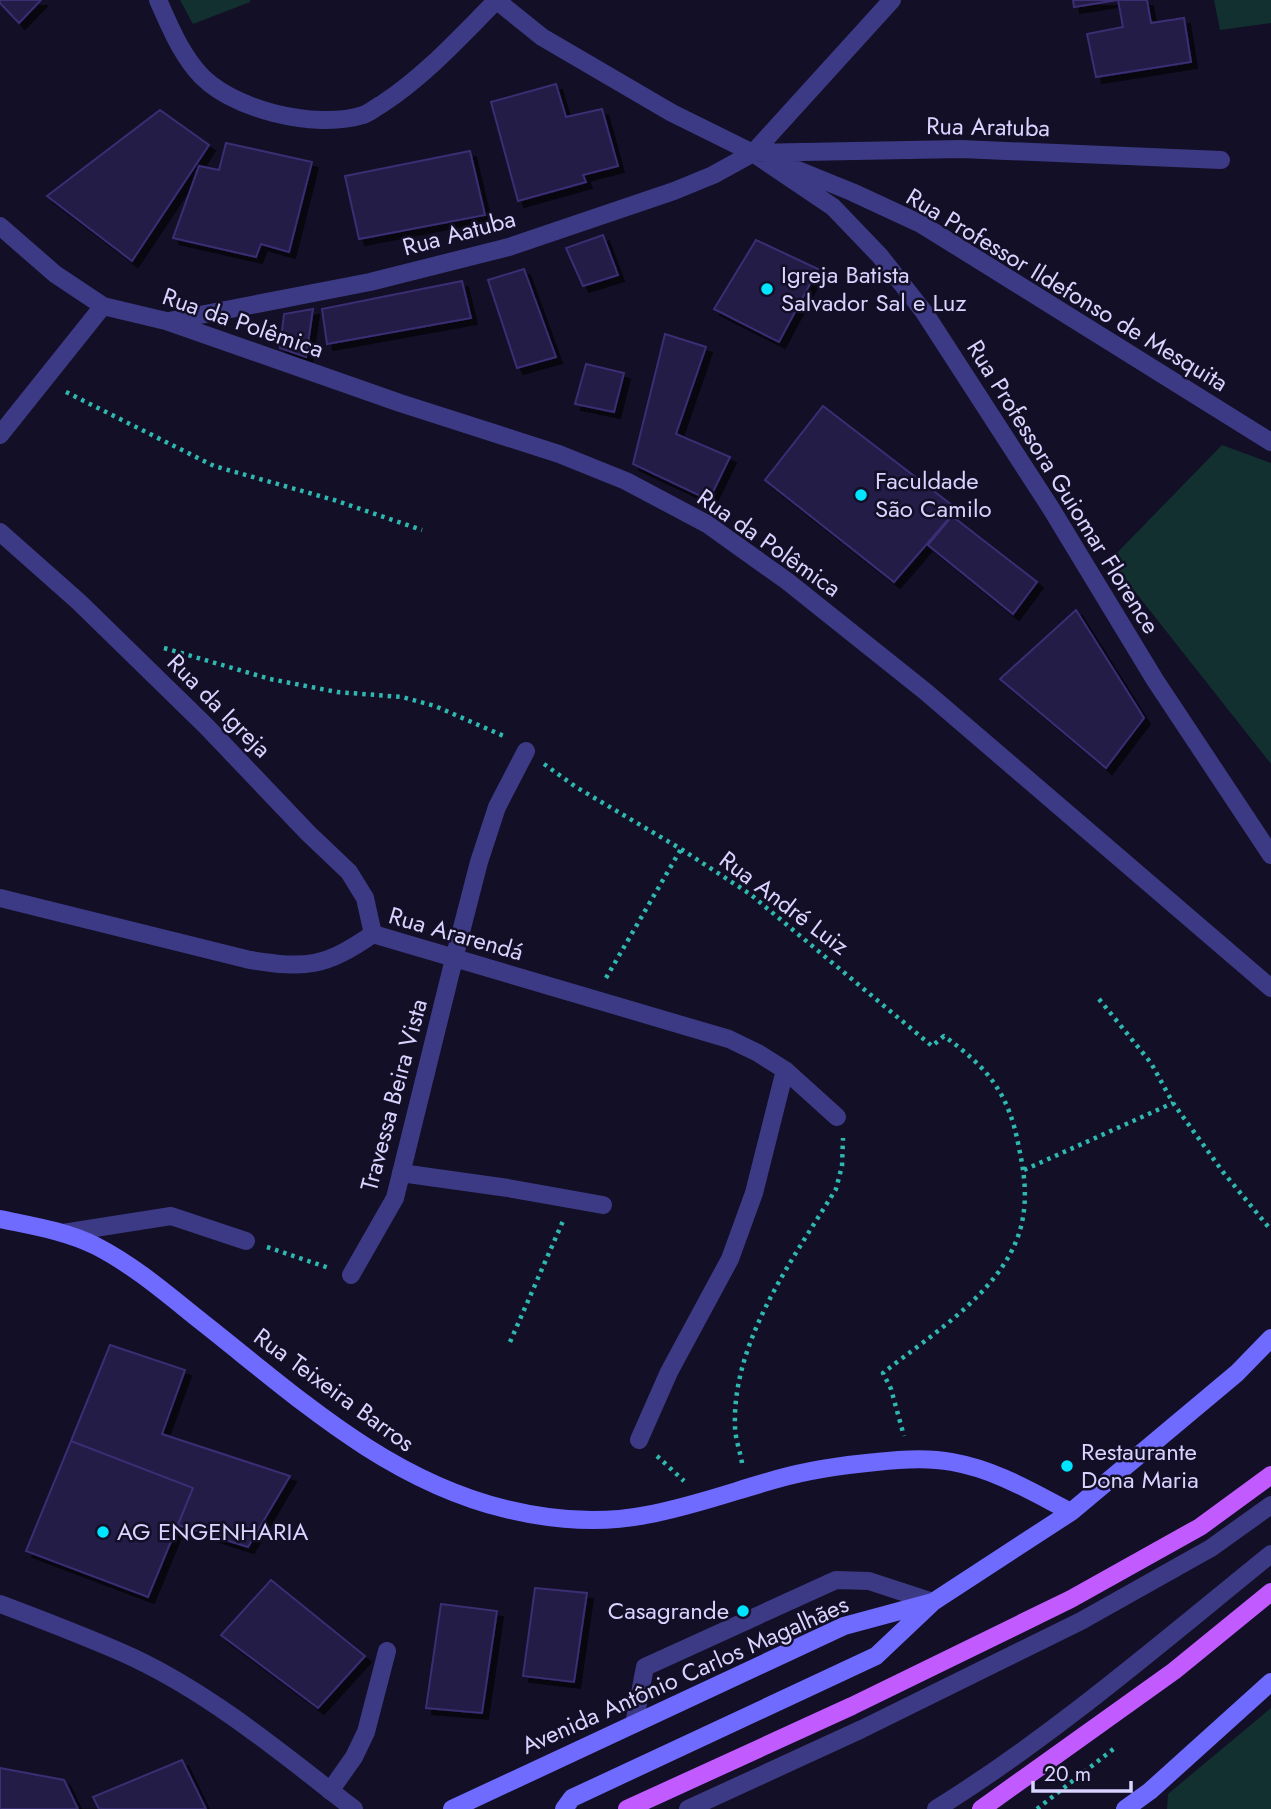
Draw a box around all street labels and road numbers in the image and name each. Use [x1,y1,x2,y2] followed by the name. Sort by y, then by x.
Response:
[926,108,1050,145] street label: Rua Aratuba
[900,179,1235,400] street label: Rua Professor Ildefonso de Mesquita
[398,201,519,264] street label: Rua Aatuba
[158,279,329,367] street label: Rua da Polêmica
[958,333,1169,640] street label: Rua Professora Guiomar Florence
[690,480,848,605] street label: Rua da Polêmica
[159,646,279,766] street label: Rua da Igreja
[712,842,857,963] street label: Rua André Luiz
[385,898,528,969] street label: Rua Ararendá
[351,995,436,1195] street label: Travessa Beira Vista
[247,1319,422,1460] street label: Rua Teixeira Barros
[516,1586,854,1763] street label: Avenida Antônio Carlos Magalhães

